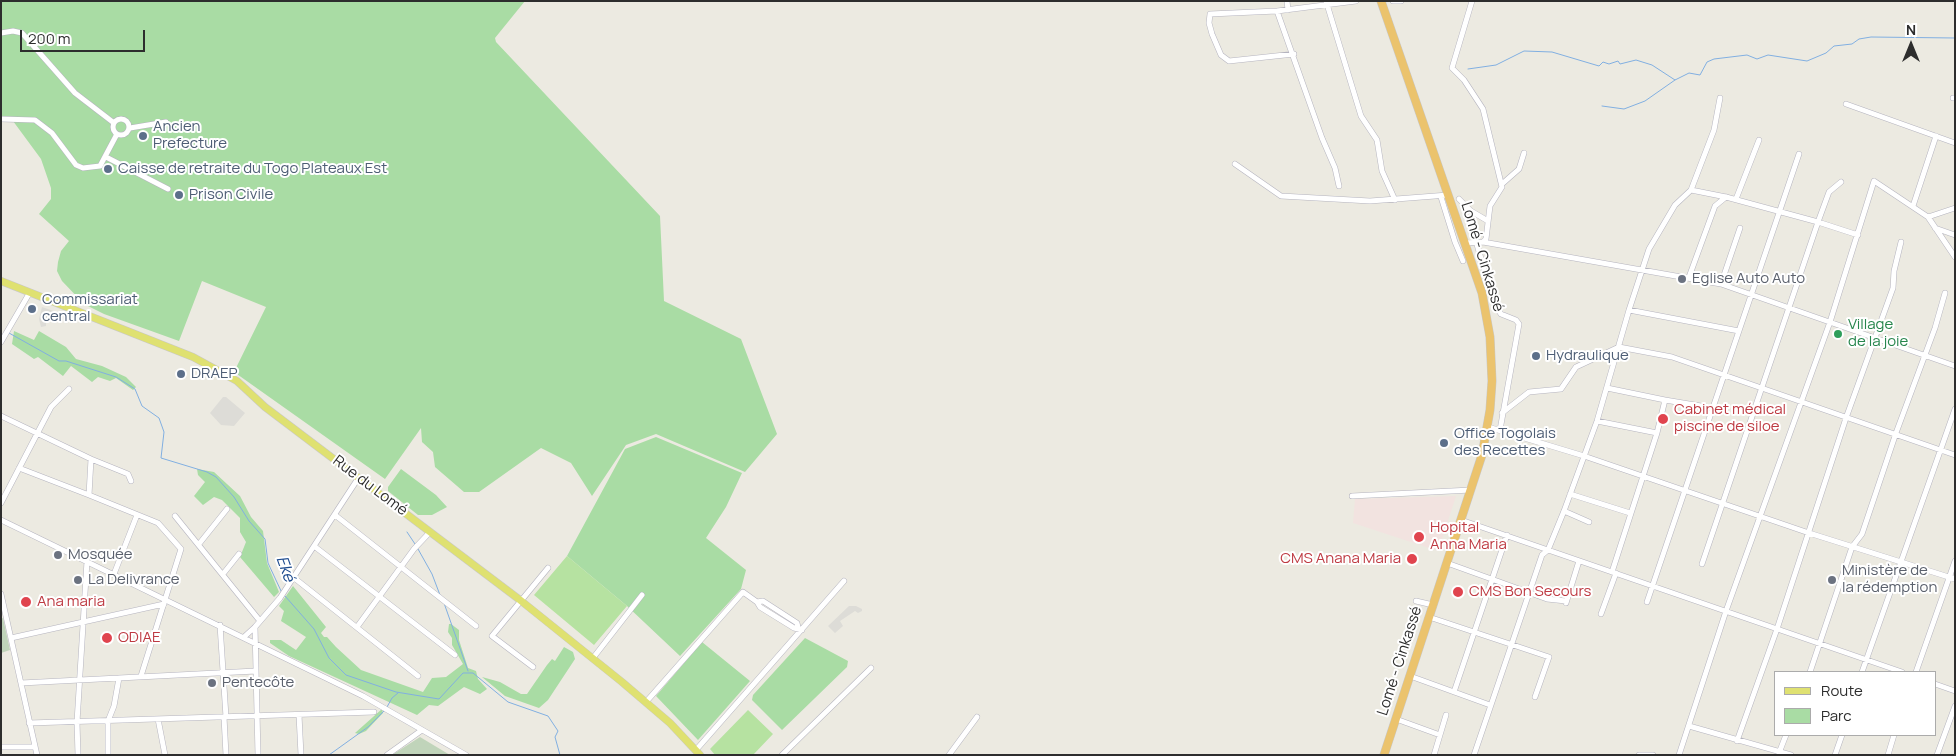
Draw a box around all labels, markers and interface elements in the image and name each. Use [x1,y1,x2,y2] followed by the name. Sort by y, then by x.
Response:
[22,20,148,52] scale bar
[1886,20,1936,70] north arrow
[1906,20,1916,39] text: N
[28,28,71,49] text: 200 m
[153,118,227,153] place label: Ancien Prefecture
[137,130,149,142] marker: Ancien Prefecture
[118,160,387,178] place label: Caisse de retraite du Togo Plateaux Est
[102,163,114,175] marker: Caisse de retraite du Togo Plateaux Est
[189,186,273,204] place label: Prison Civile
[173,189,185,201] marker: Prison Civile
[1457,200,1507,314] street label: Lomé - Cinkassé
[1692,270,1805,288] place label: Eglise Auto Auto
[1676,273,1688,285] marker: Eglise Auto Auto
[42,291,138,326] place label: Commissariat central
[26,303,38,315] marker: Commissariat central
[1848,316,1908,351] place label: Village de la joie
[1832,328,1844,340] marker: Village de la joie
[1546,347,1629,365] place label: Hydraulique
[1530,350,1542,362] marker: Hydraulique
[191,365,238,383] place label: DRAEP
[175,368,187,380] marker: DRAEP
[1674,401,1786,436] place label: Cabinet médical piscine de siloe
[1656,412,1670,426] marker: Cabinet médical piscine de siloe
[1454,425,1556,460] place label: Office Togolais des Recettes
[1438,437,1450,449] marker: Office Togolais des Recettes
[329,452,411,520] street label: Rue du Lomé
[1430,519,1507,554] place label: Hopital Anna Maria
[1412,530,1426,544] marker: Hopital Anna Maria
[68,546,133,564] place label: Mosquée
[52,549,64,561] marker: Mosquée
[1280,550,1401,568] place label: CMS Anana Maria
[1405,552,1419,566] marker: CMS Anana Maria
[272,553,298,585] water label: Eké
[1842,562,1937,597] place label: Ministère de la rédemption
[88,571,180,589] place label: La Delivrance
[72,574,84,586] marker: La Delivrance
[1826,574,1838,586] marker: Ministère de la rédemption
[1469,583,1591,601] place label: CMS Bon Secours
[1451,585,1465,599] marker: CMS Bon Secours
[37,593,105,611] place label: Ana maria
[19,595,33,609] marker: Ana maria
[1374,604,1426,718] street label: Lomé - Cinkassé
[118,629,160,647] place label: ODIAE
[100,631,114,645] marker: ODIAE
[1774,671,1936,736] legend
[222,674,294,692] place label: Pentecôte
[206,677,218,689] marker: Pentecôte
[1821,680,1863,701] text: Route
[1821,705,1852,726] text: Parc

